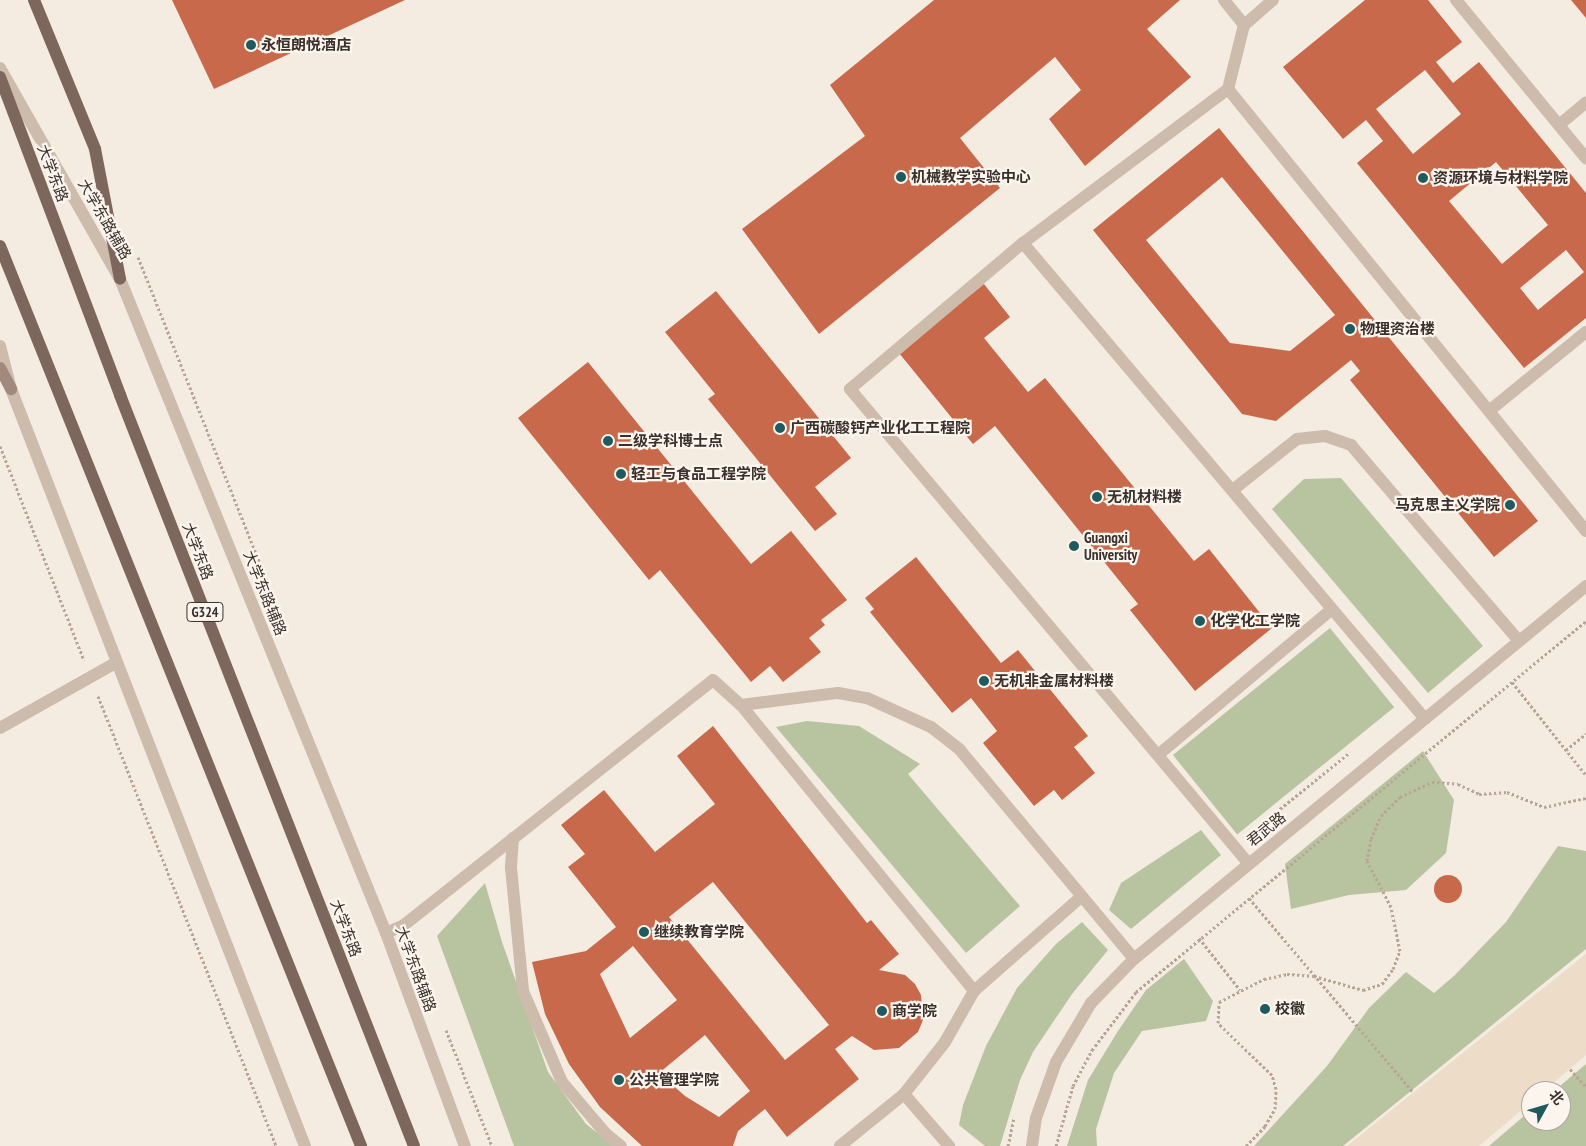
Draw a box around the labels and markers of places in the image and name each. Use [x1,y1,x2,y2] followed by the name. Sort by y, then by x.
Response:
[261,36,351,54] place label: 永恒朗悦酒店
[245,39,257,51] marker: 永恒朗悦酒店
[911,168,1031,186] place label: 机械教学实验中心
[1433,169,1568,187] place label: 资源环境与材料学院
[895,171,907,183] marker: 机械教学实验中心
[1417,172,1429,184] marker: 资源环境与材料学院
[1360,320,1435,338] place label: 物理资治楼
[1344,323,1356,335] marker: 物理资治楼
[790,419,970,437] place label: 广西碳酸钙产业化工工程院
[774,422,786,434] marker: 广西碳酸钙产业化工工程院
[618,432,723,450] place label: 二级学科博士点
[602,435,614,447] marker: 二级学科博士点
[631,465,766,483] place label: 轻工与食品工程学院
[615,468,627,480] marker: 轻工与食品工程学院
[1107,488,1182,506] place label: 无机材料楼
[1091,491,1103,503] marker: 无机材料楼
[1395,496,1500,514] place label: 马克思主义学院
[1504,499,1516,511] marker: 马克思主义学院
[1084,528,1137,563] place label: Guangxi University
[1068,540,1080,552] marker: Guangxi University
[1210,612,1300,630] place label: 化学化工学院
[1194,615,1206,627] marker: 化学化工学院
[994,672,1114,690] place label: 无机非金属材料楼
[978,675,990,687] marker: 无机非金属材料楼
[654,923,744,941] place label: 继续教育学院
[638,926,650,938] marker: 继续教育学院
[1275,1000,1305,1018] place label: 校徽
[892,1002,937,1020] place label: 商学院
[1259,1003,1271,1015] marker: 校徽
[876,1005,888,1017] marker: 商学院
[629,1071,719,1089] place label: 公共管理学院
[613,1074,625,1086] marker: 公共管理学院

